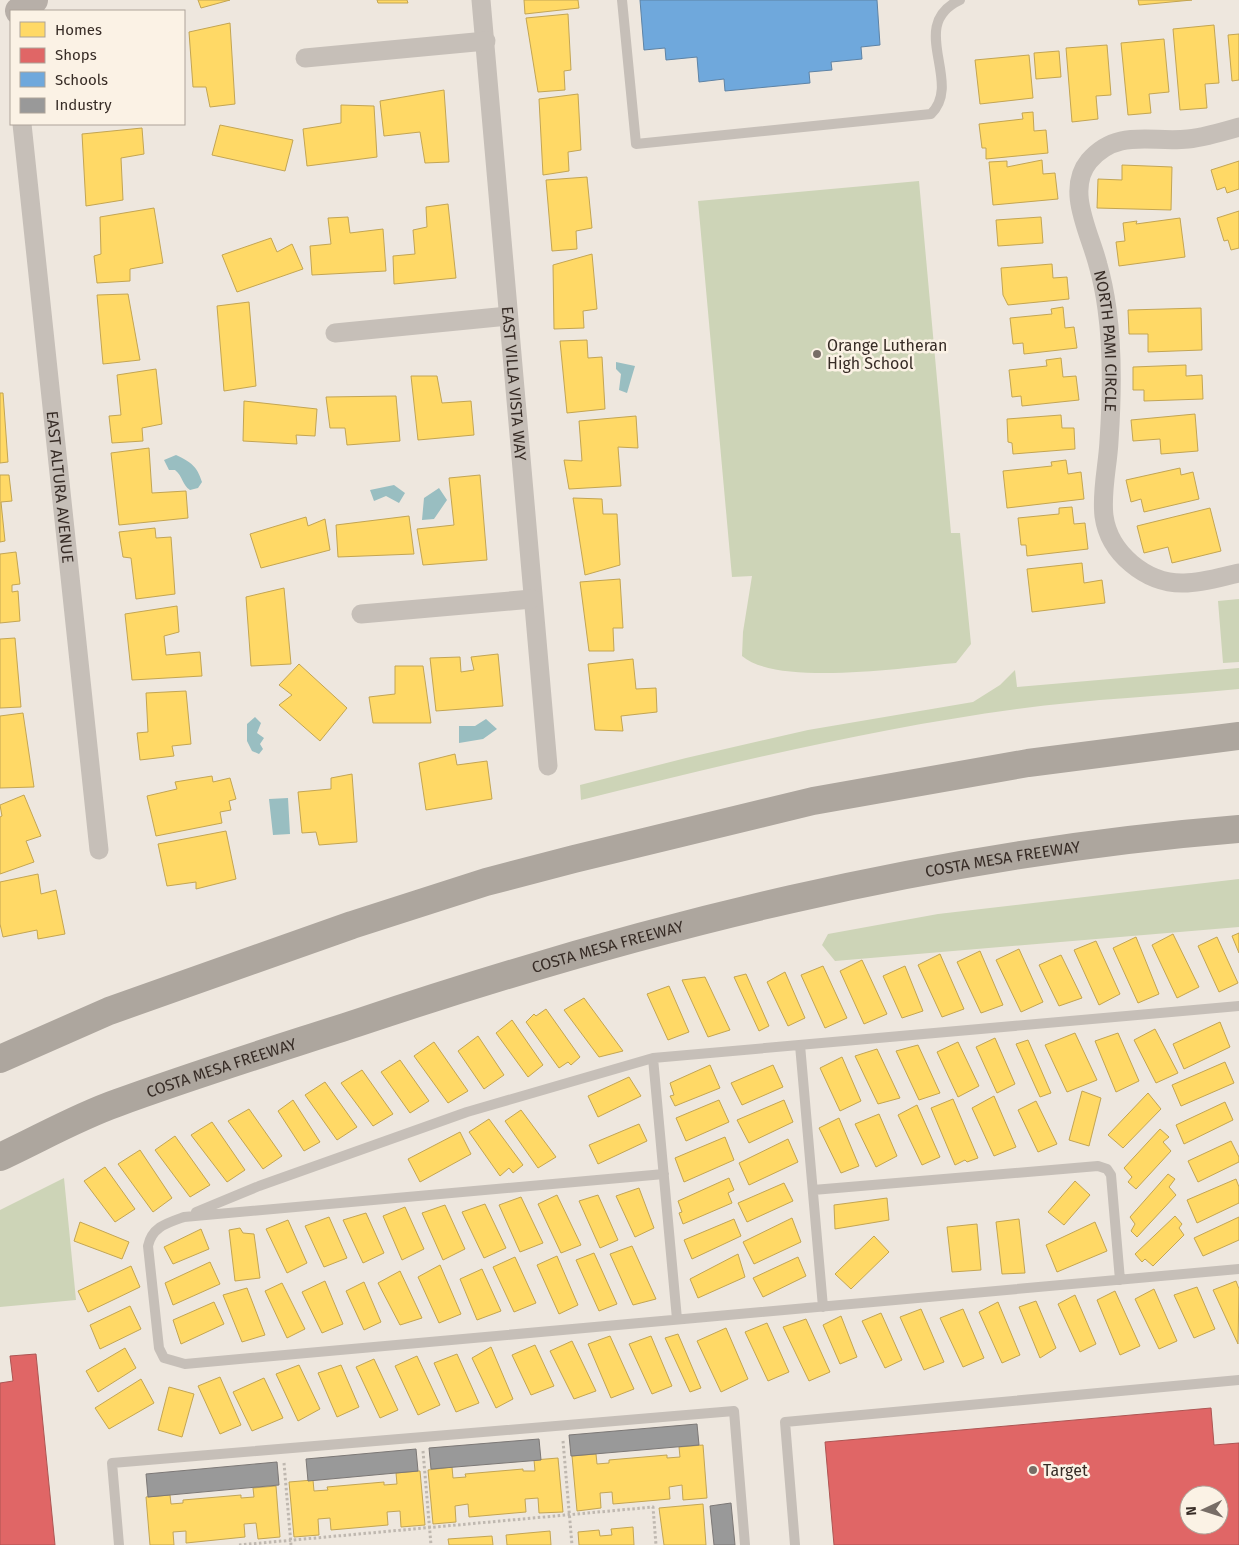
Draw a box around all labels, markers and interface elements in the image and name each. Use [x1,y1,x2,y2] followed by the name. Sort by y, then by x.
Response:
[10,10,185,125] legend
[55,21,102,39] text: Homes
[55,46,97,64] text: Shops
[55,71,108,89] text: Schools
[55,96,112,114] text: Industry
[1090,268,1121,412] street label: NORTH PAMI CIRCLE
[498,306,531,462] street label: EAST VILLA VISTA WAY
[827,336,947,373] place label: Orange Lutheran High School
[811,348,823,360] marker: Orange Lutheran High School
[43,410,78,564] street label: EAST ALTURA AVENUE
[923,837,1082,881] street label: COSTA MESA FREEWAY
[529,916,686,977] street label: COSTA MESA FREEWAY
[144,1034,299,1101] street label: COSTA MESA FREEWAY
[1043,1461,1088,1480] place label: Target
[1027,1464,1039,1476] marker: Target
[1179,1485,1229,1535] north arrow
[1183,1506,1200,1516] text: N

